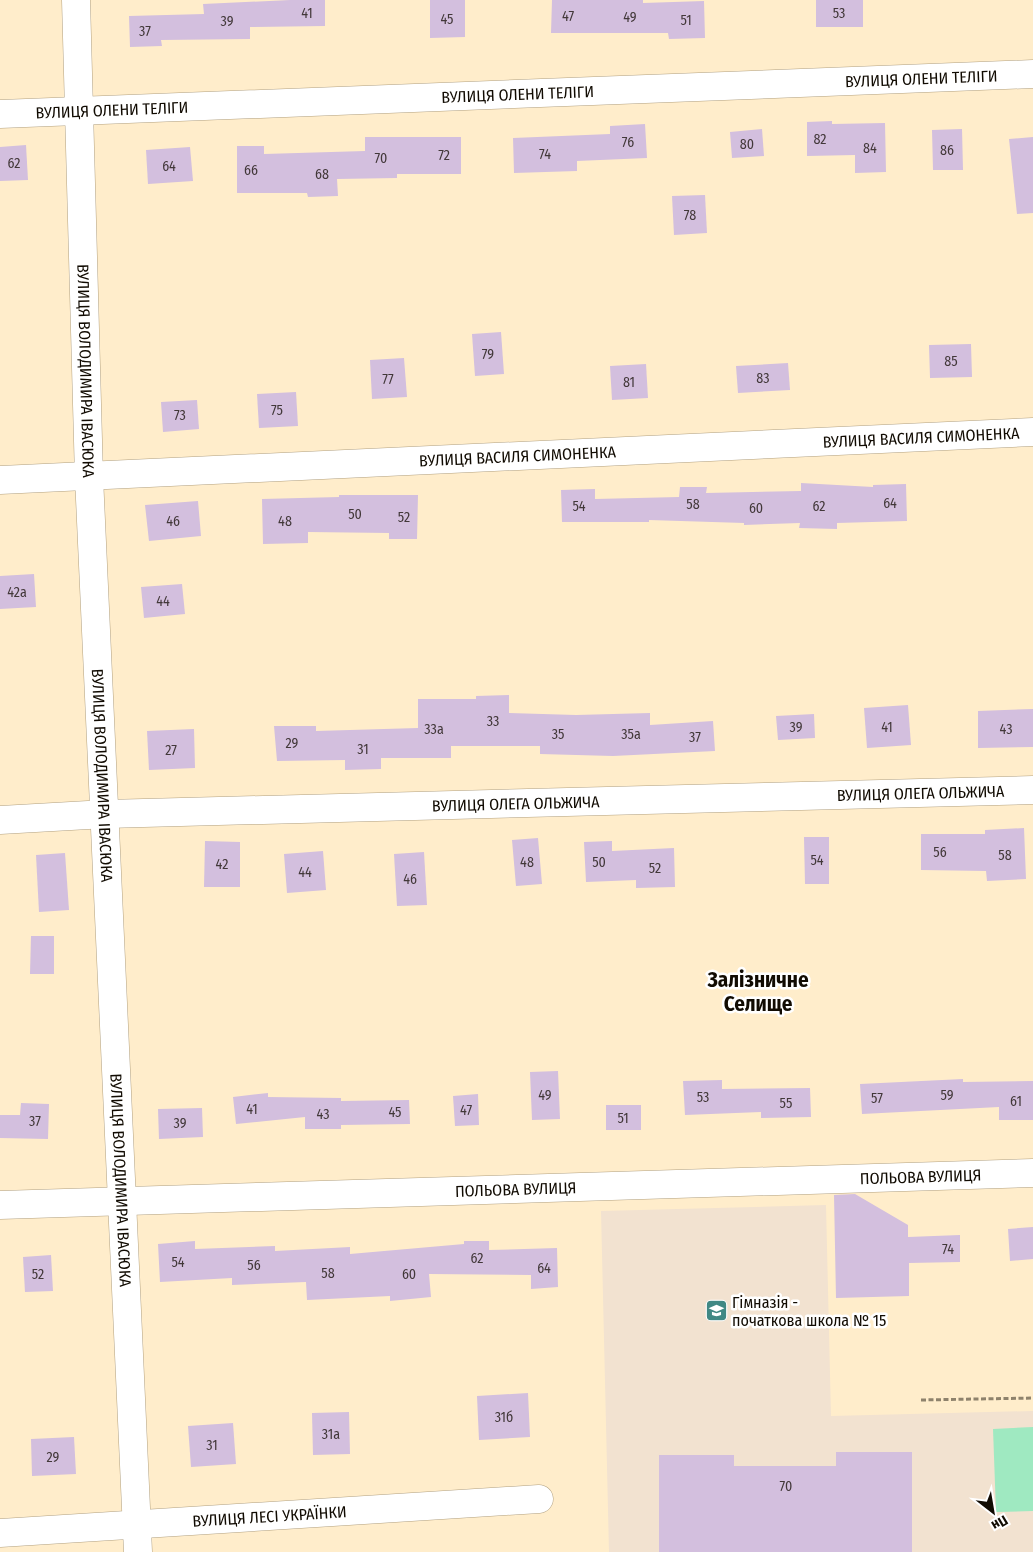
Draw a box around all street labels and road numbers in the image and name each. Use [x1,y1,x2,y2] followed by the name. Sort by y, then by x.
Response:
[845,66,998,91] street label: ВУЛИЦЯ ОЛЕНИ ТЕЛІГИ
[441,82,594,106] street label: ВУЛИЦЯ ОЛЕНИ ТЕЛІГИ
[35,97,189,122] street label: ВУЛИЦЯ ОЛЕНИ ТЕЛІГИ
[74,264,99,478] street label: ВУЛИЦЯ ВОЛОДИМИРА ІВАСЮКА
[822,423,1020,451] street label: ВУЛИЦЯ ВАСИЛЯ СИМОНЕНКА
[419,442,617,470] street label: ВУЛИЦЯ ВАСИЛЯ СИМОНЕНКА
[88,668,117,883] street label: ВУЛИЦЯ ВОЛОДИМИРА ІВАСЮКА
[836,781,1005,805] street label: ВУЛИЦЯ ОЛЕГА ОЛЬЖИЧА
[432,792,600,815] street label: ВУЛИЦЯ ОЛЕГА ОЛЬЖИЧА
[107,1073,135,1288] street label: ВУЛИЦЯ ВОЛОДИМИРА ІВАСЮКА
[860,1165,982,1188] street label: ПОЛЬОВА ВУЛИЦЯ
[455,1178,577,1200] street label: ПОЛЬОВА ВУЛИЦЯ
[192,1502,347,1530] street label: ВУЛИЦЯ ЛЕСІ УКРАЇНКИ

